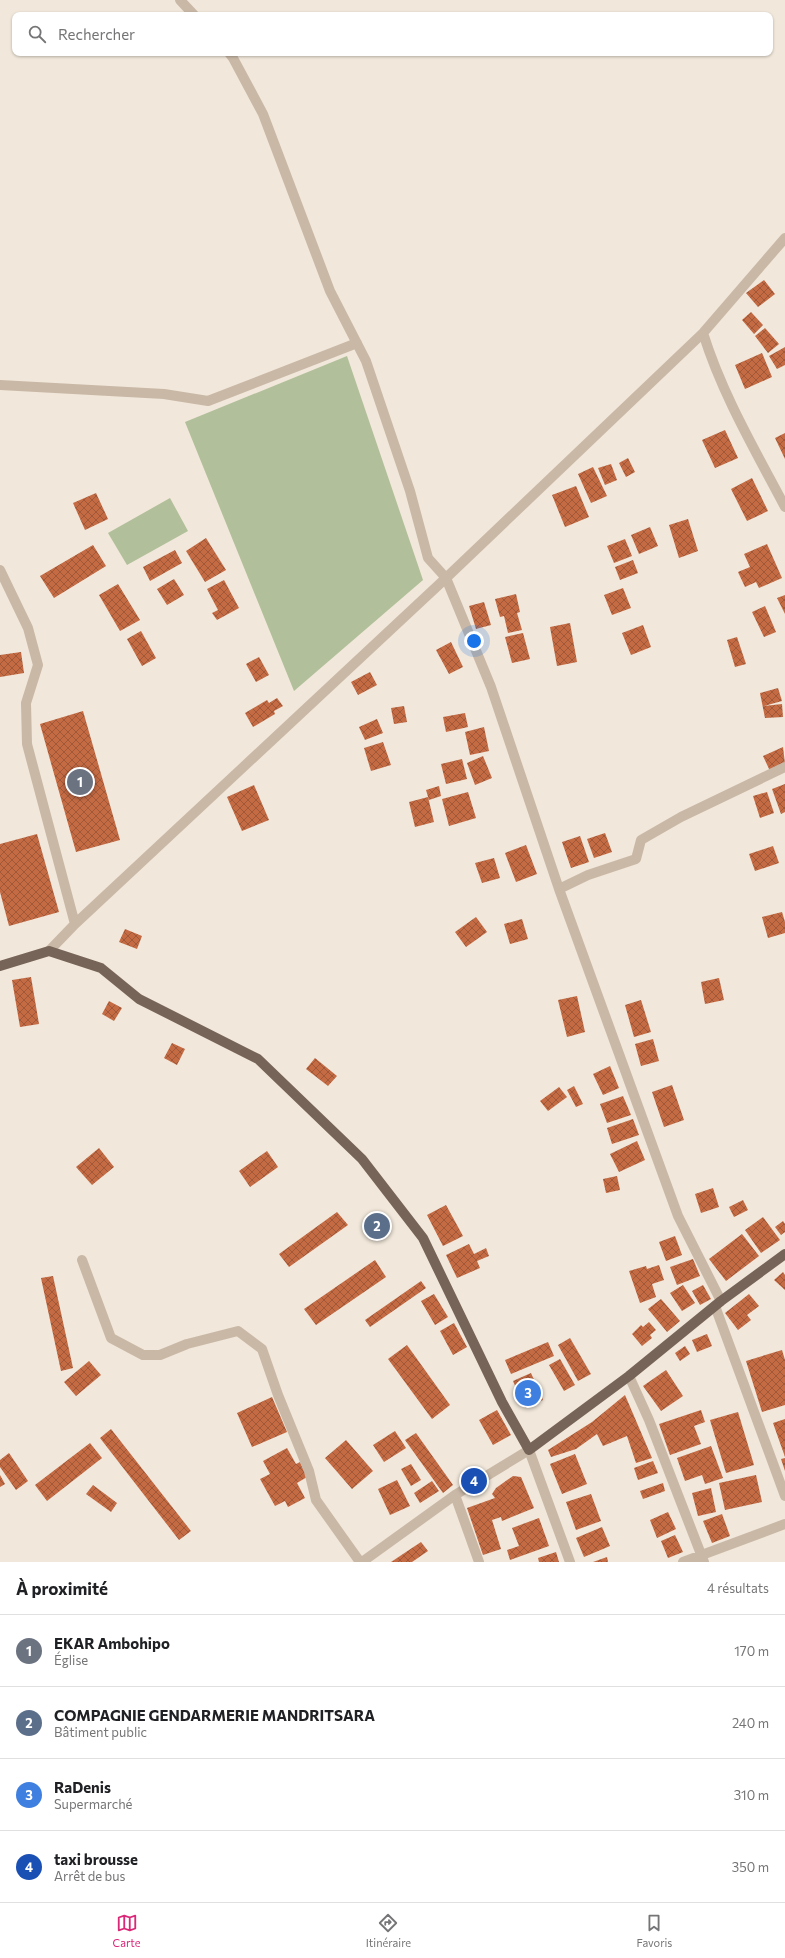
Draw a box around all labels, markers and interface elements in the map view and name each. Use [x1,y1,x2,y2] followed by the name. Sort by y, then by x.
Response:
[12,12,773,56] search box
[26,23,48,45] icon: search
[58,25,135,43] text: Rechercher
[464,631,484,651] your location
[67,767,93,797] pin: 1
[364,1211,390,1241] pin: 2
[515,1378,541,1408] pin: 3
[461,1466,487,1496] pin: 4
[16,1578,108,1599] text: À proximité
[707,1580,769,1596] text: 4 résultats
[54,1634,170,1652] text: EKAR Ambohipo
[26,1643,32,1659] text: 1
[734,1643,769,1659] text: 170 m
[54,1652,88,1668] text: Église
[54,1706,375,1724] text: COMPAGNIE GENDARMERIE MANDRITSARA
[25,1715,33,1731] text: 2
[732,1715,769,1731] text: 240 m
[54,1724,147,1740] text: Bâtiment public
[54,1778,111,1796] text: RaDenis
[25,1787,33,1803] text: 3
[734,1787,769,1803] text: 310 m
[54,1796,132,1812] text: Supermarché
[54,1850,138,1868] text: taxi brousse
[25,1859,33,1875] text: 4
[732,1859,769,1875] text: 350 m
[54,1868,125,1884] text: Arrêt de bus
[113,1912,141,1949] tab: Carte
[366,1912,411,1949] tab: Itinéraire
[636,1912,672,1949] tab: Favoris

